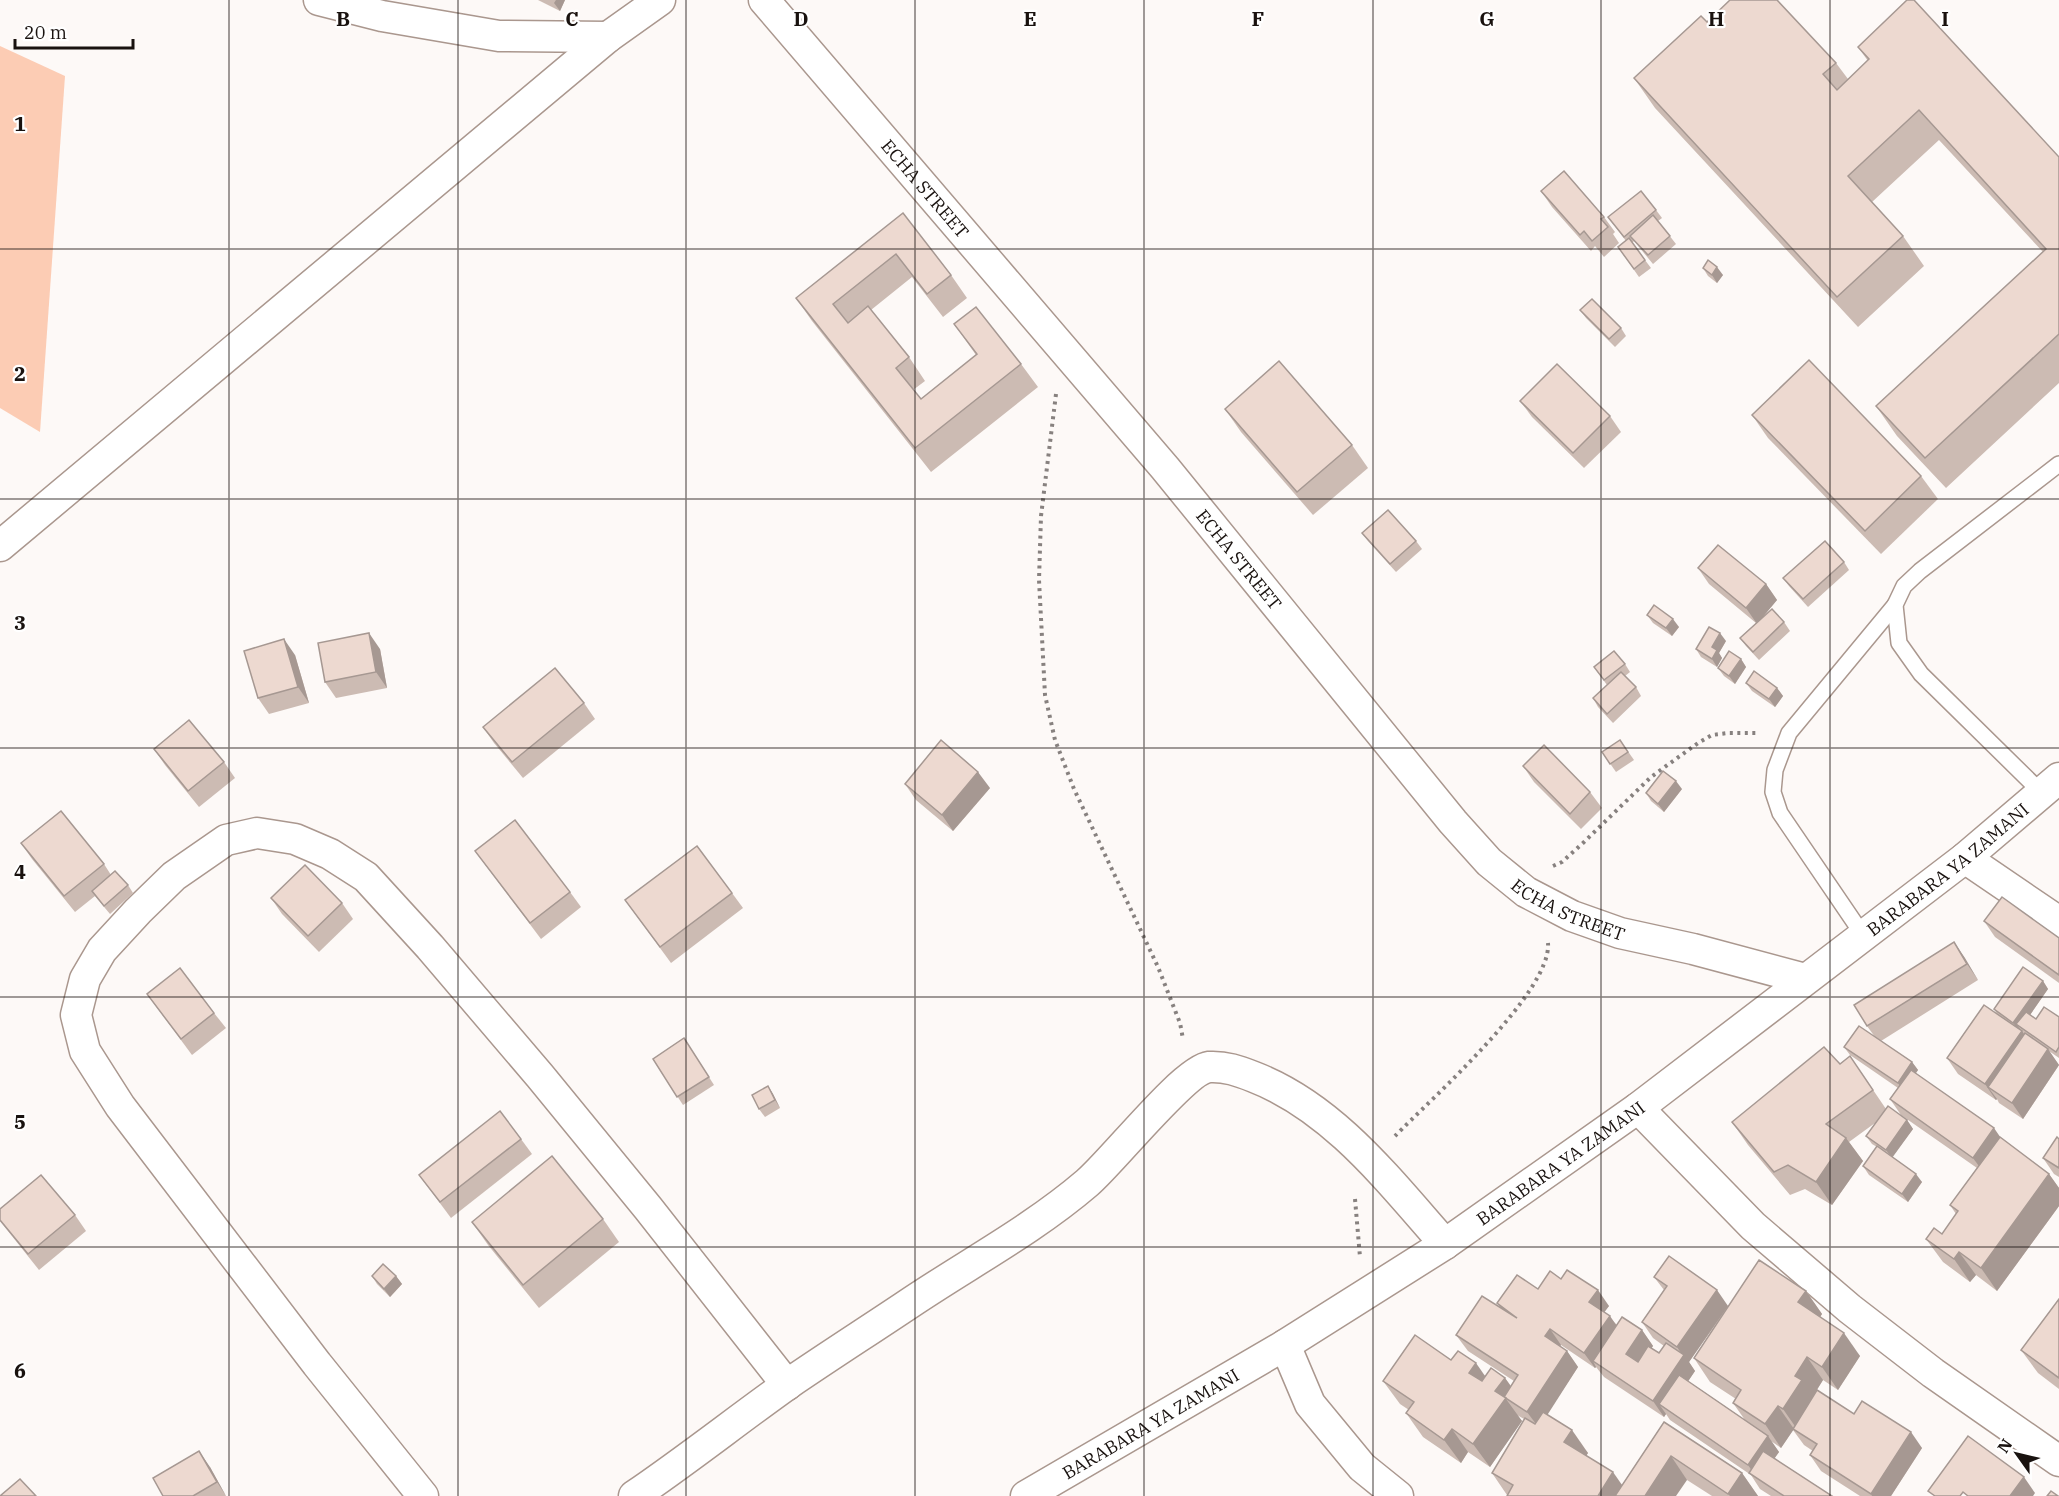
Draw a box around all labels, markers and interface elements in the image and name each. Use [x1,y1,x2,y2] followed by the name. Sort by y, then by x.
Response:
[336,5,350,32] text: B
[565,5,579,32] text: C
[793,5,809,32] text: D
[1023,5,1037,32] text: E
[1252,5,1264,32] text: F
[1479,5,1495,32] text: G
[1708,5,1724,32] text: H
[1941,5,1949,32] text: I
[15,12,134,50] scale bar
[24,21,67,44] text: 20 m
[14,110,26,137] text: 1
[877,134,974,243] street label: ECHA STREET
[14,360,26,387] text: 2
[1192,504,1287,614] street label: ECHA STREET
[14,609,26,636] text: 3
[1862,798,2033,941] street label: BARABARA YA ZAMANI
[14,858,26,885] text: 4
[1507,873,1628,945] street label: ECHA STREET
[1472,1096,1649,1230] street label: BARABARA YA ZAMANI
[14,1108,26,1135] text: 5
[14,1357,26,1384] text: 6
[1058,1363,1243,1484] street label: BARABARA YA ZAMANI
[1987,1424,2047,1484] north arrow
[1993,1435,2016,1456] text: N

